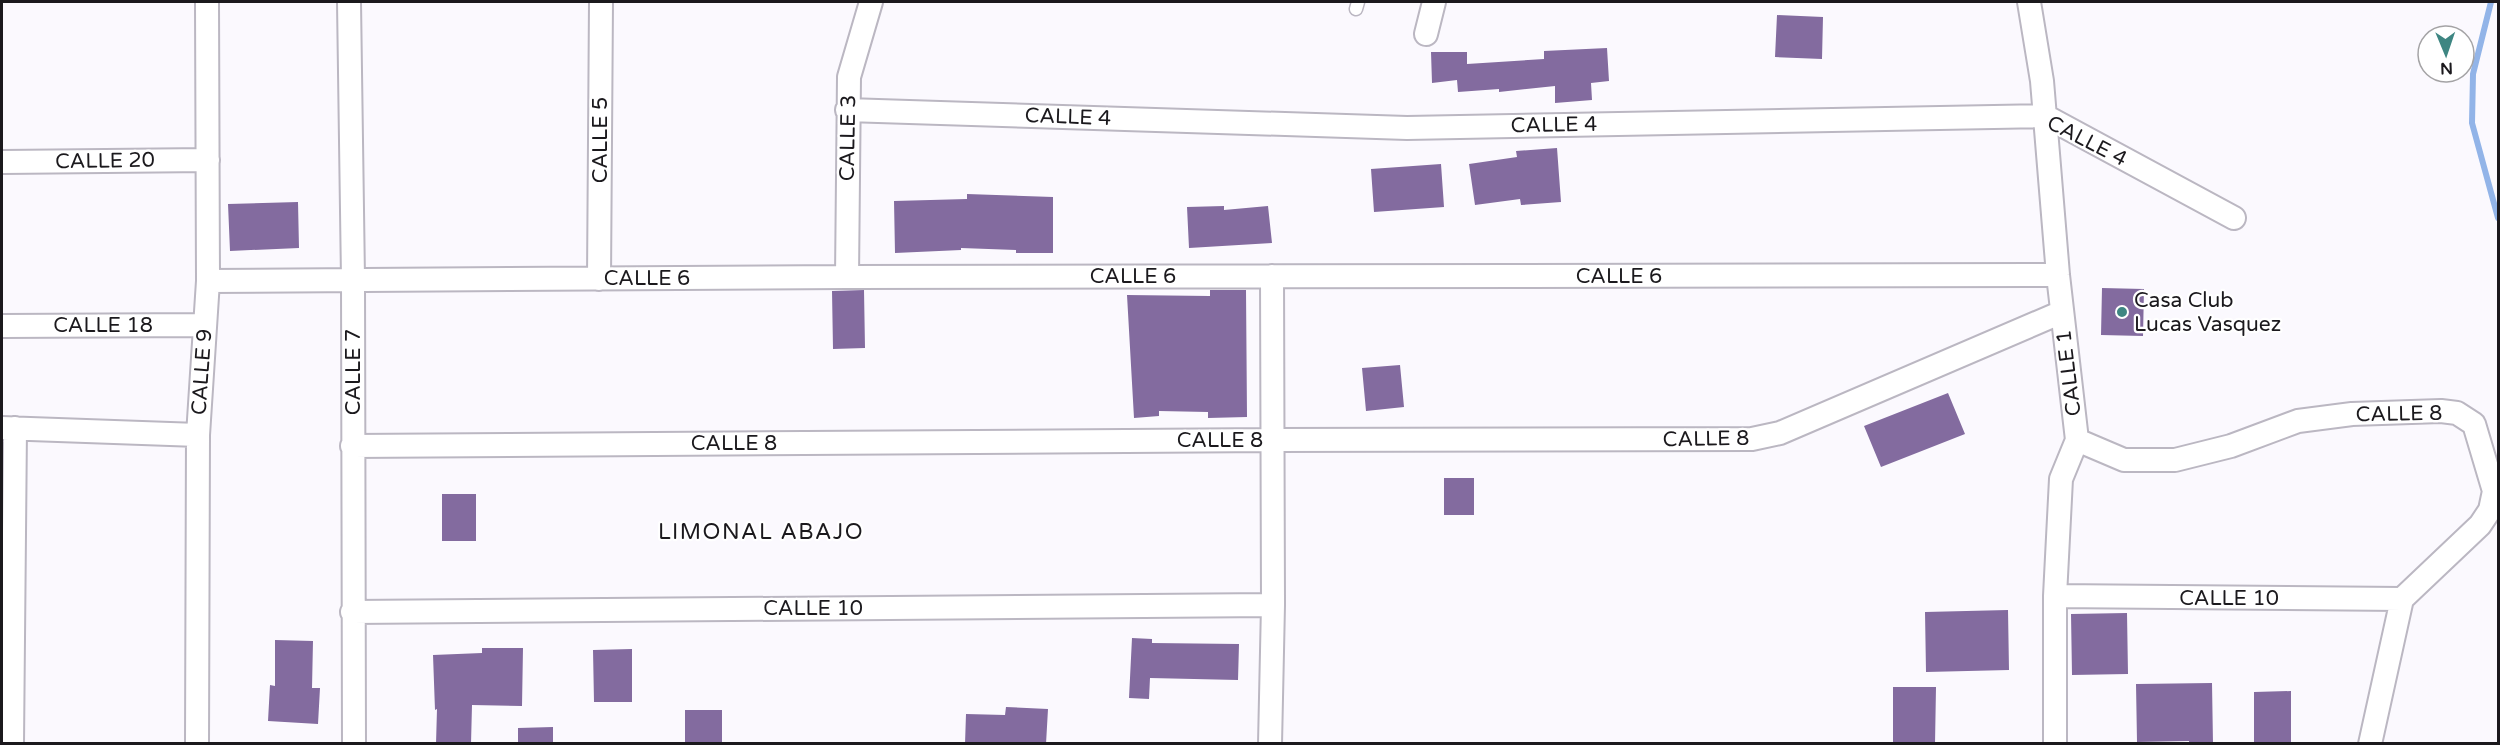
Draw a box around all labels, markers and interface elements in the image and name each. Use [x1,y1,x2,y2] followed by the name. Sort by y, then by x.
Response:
[2416,24,2476,84] north arrow
[2440,58,2453,78] text: N
[835,95,861,181] street label: CALLE 3
[588,97,613,183] street label: CALLE 5
[1024,103,1112,131] street label: CALLE 4
[2043,110,2131,172] street label: CALLE 4
[1511,112,1597,138] street label: CALLE 4
[55,148,155,174] street label: CALLE 20
[1090,264,1176,289] street label: CALLE 6
[1576,264,1662,289] street label: CALLE 6
[604,266,690,291] street label: CALLE 6
[2134,288,2281,337] place label: Casa Club Lucas Vasquez
[2115,305,2129,319] marker: Casa Club Lucas Vasquez
[53,313,153,338] street label: CALLE 18
[187,328,217,416] street label: CALLE 9
[341,329,366,415] street label: CALLE 7
[2051,329,2087,417] street label: CALLE 1
[2356,401,2442,427] street label: CALLE 8
[1663,426,1749,452] street label: CALLE 8
[1177,428,1263,453] street label: CALLE 8
[691,431,777,456] street label: CALLE 8
[658,519,864,545] district label: LIMONAL ABAJO
[2179,586,2279,611] street label: CALLE 10
[763,596,863,621] street label: CALLE 10

